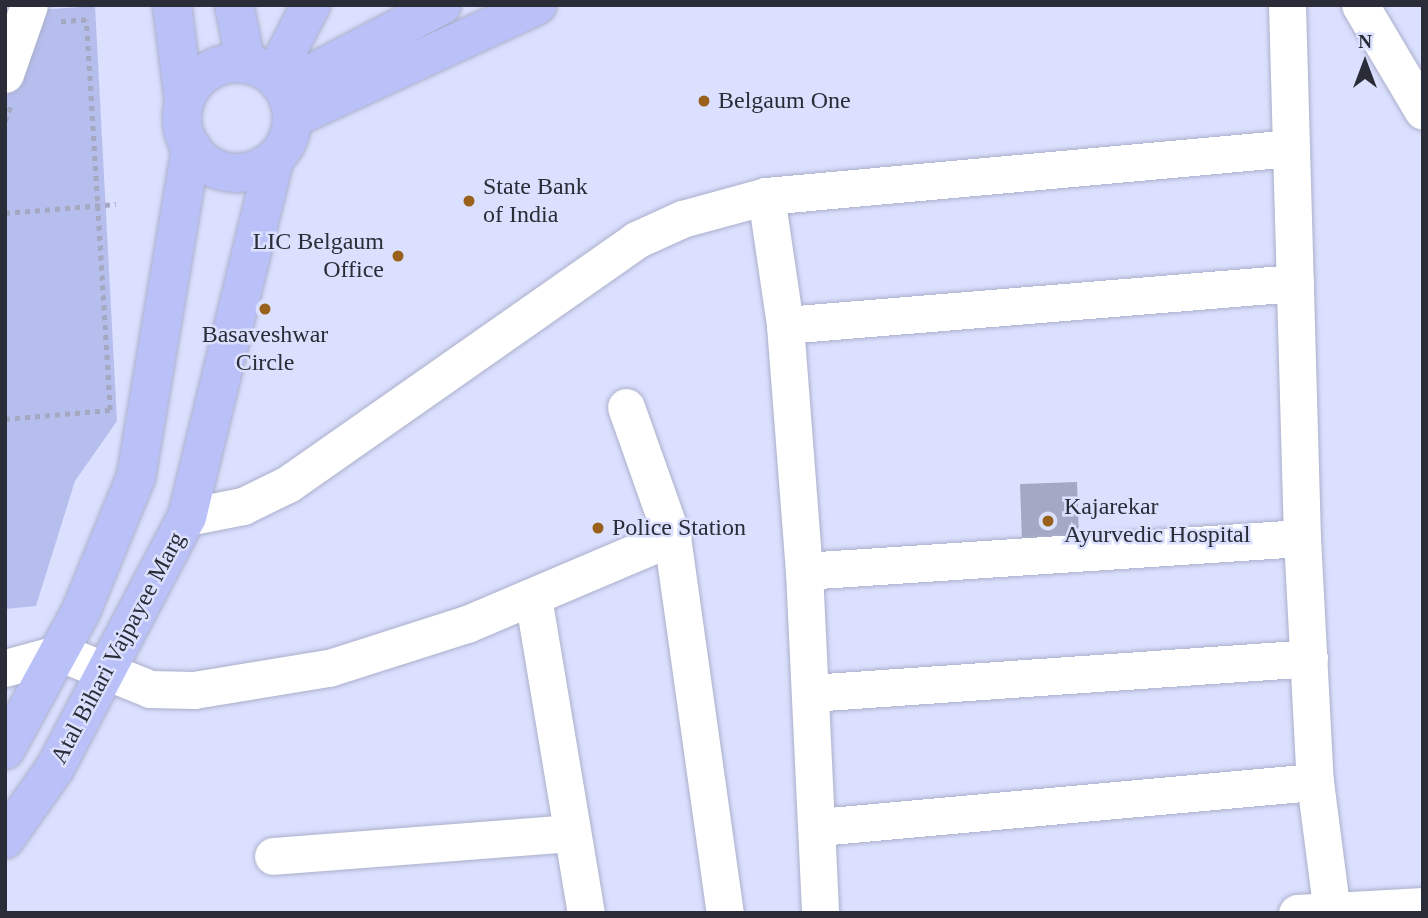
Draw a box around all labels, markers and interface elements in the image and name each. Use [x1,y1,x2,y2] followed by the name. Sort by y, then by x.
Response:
[1330,28,1400,98] north arrow
[1358,31,1372,52] text: N
[718,87,851,115] place label: Belgaum One
[696,93,712,109] marker: Belgaum One
[483,173,588,229] place label: State Bank of India
[461,193,477,209] marker: State Bank of India
[253,228,384,284] place label: LIC Belgaum Office
[390,248,406,264] marker: LIC Belgaum Office
[257,301,273,317] marker: Basaveshwar Circle
[202,321,328,377] place label: Basaveshwar Circle
[1064,493,1250,549] place label: Kajarekar Ayurvedic Hospital
[1038,511,1058,531] marker: Kajarekar Ayurvedic Hospital
[612,514,746,542] place label: Police Station
[590,520,606,536] marker: Police Station
[45,527,191,769] street label: Atal Bihari Vajpayee Marg

